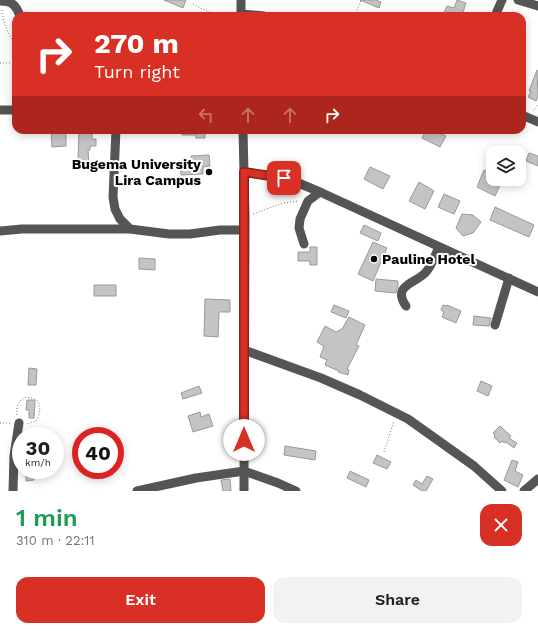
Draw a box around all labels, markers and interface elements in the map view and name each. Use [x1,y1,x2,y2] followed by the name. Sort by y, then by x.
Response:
[94,27,179,60] text: 270 m
[28,28,80,80] icon: right
[94,61,180,82] text: Turn right
[195,104,217,126] icon: left
[237,104,259,126] icon: ahead
[279,104,301,126] icon: ahead
[321,104,343,126] icon: right
[486,146,526,186] map controls
[486,146,526,186] button: layers
[72,156,202,188] place label: Bugema University Lira Campus
[267,161,301,195] pin
[204,167,214,177] marker: Bugema University Lira Campus
[273,167,295,189] icon: arrive
[382,251,475,267] place label: Pauline Hotel
[369,254,379,264] marker: Pauline Hotel
[223,419,265,461] position arrow
[72,427,124,479] speed limit sign: 40
[26,436,50,460] text: 30
[25,457,51,468] text: km/h
[16,504,78,532] text: 1 min
[480,504,522,546] button: close
[16,533,95,548] text: 310 m · 22:11
[16,577,265,623] button: Exit
[273,577,522,623] button: Share

